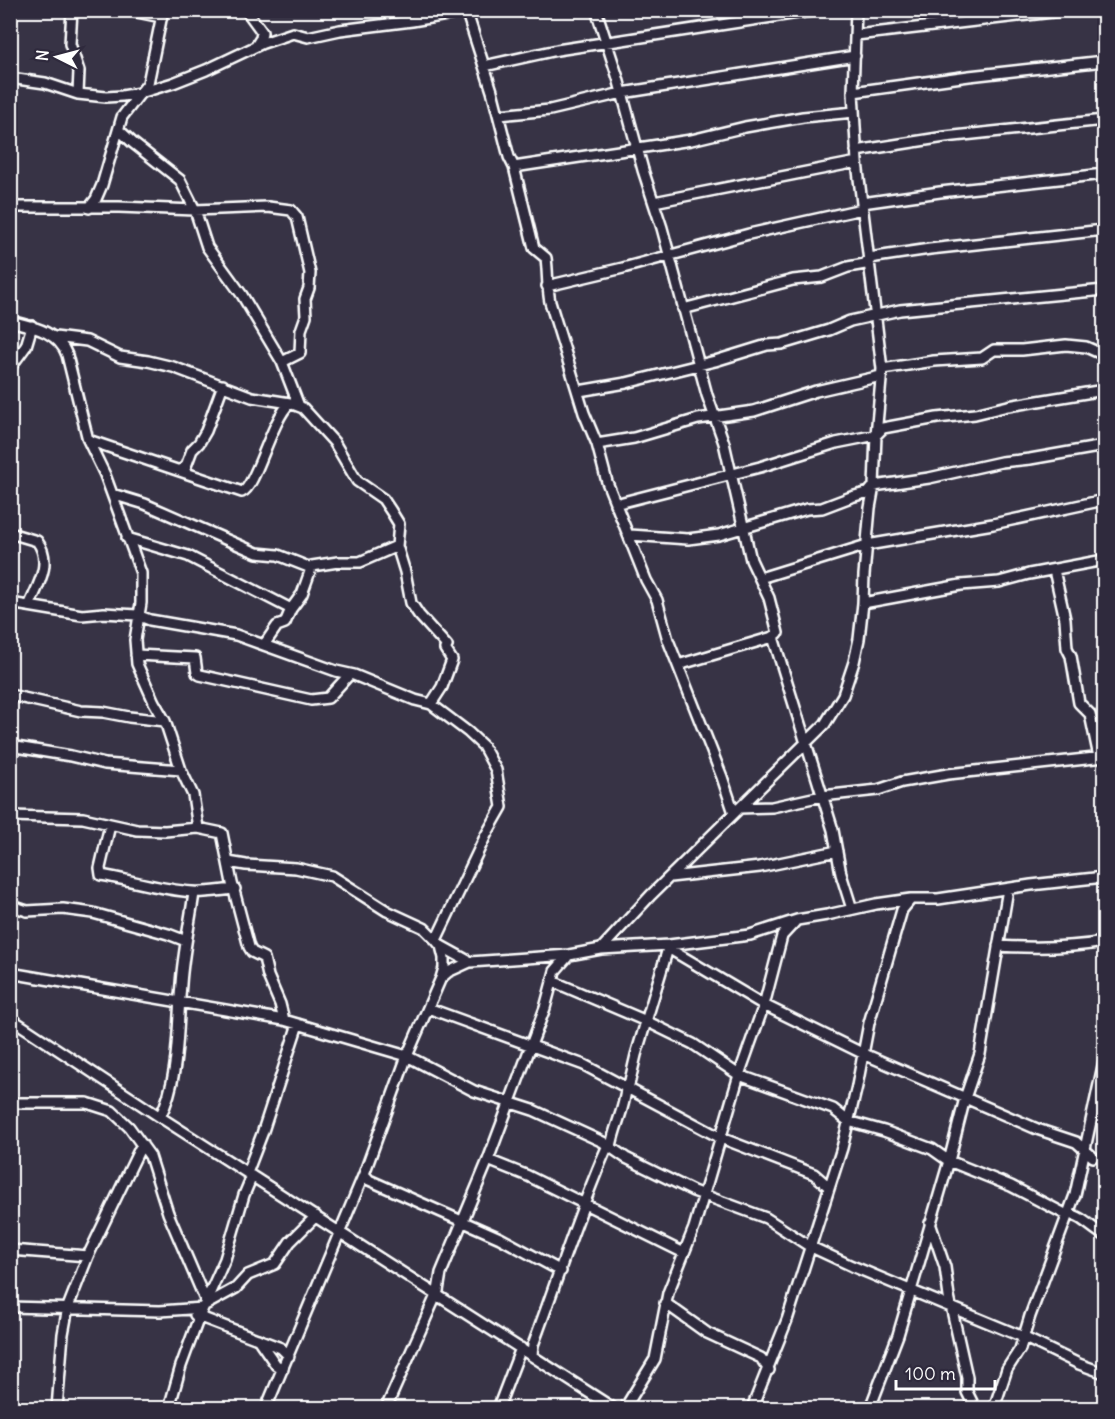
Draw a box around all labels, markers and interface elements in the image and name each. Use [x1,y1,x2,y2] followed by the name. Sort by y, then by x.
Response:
[27,27,87,87] north arrow
[32,49,53,62] text: N
[896,1353,995,1391] scale bar
[905,1362,956,1385] text: 100 m

